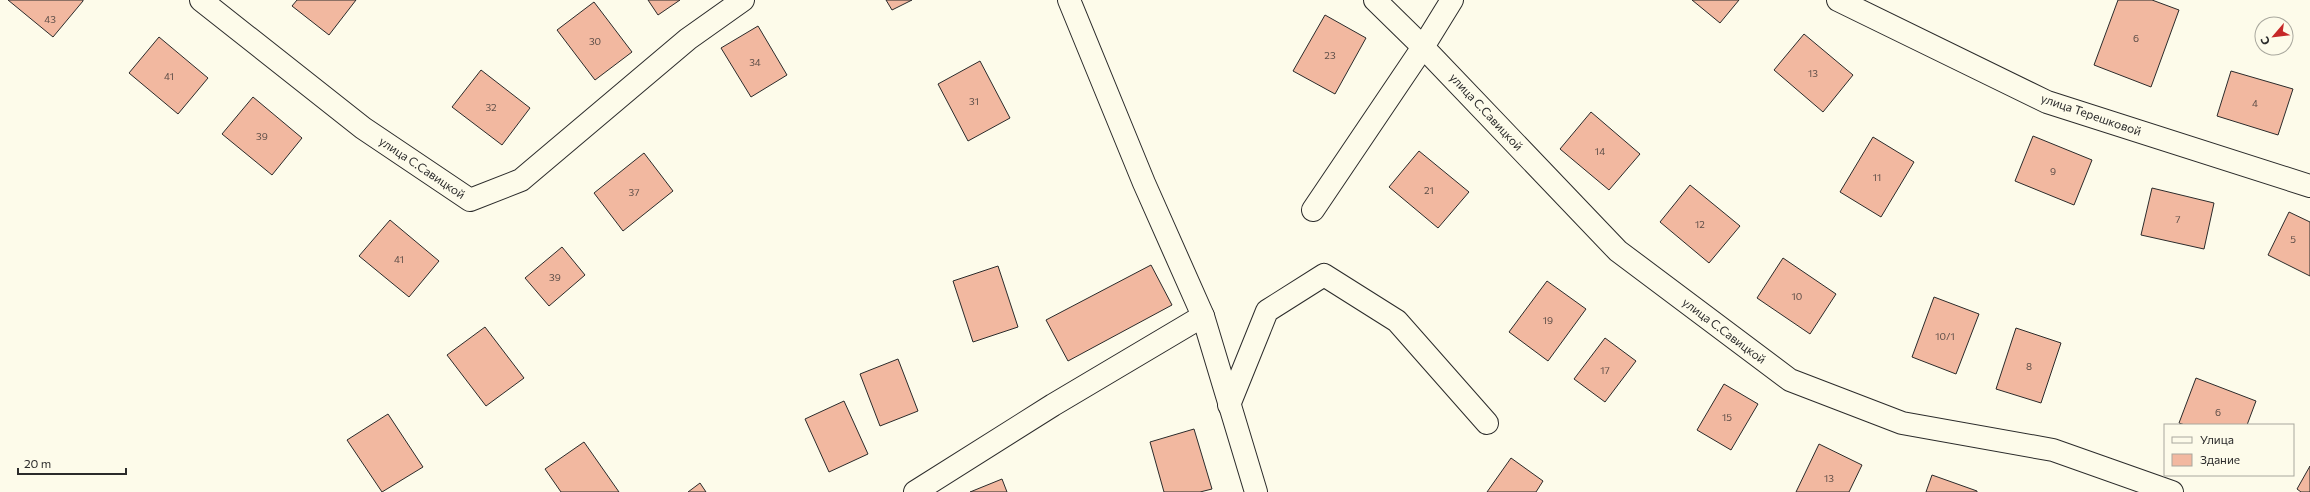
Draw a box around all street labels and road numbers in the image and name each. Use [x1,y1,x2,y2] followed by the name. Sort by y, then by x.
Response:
[1447,70,1526,153] street label: улица С.Савицкой
[2039,90,2143,138] street label: улица Терешковой
[377,133,468,201] street label: улица С.Савицкой
[1680,294,1769,366] street label: улица С.Савицкой

